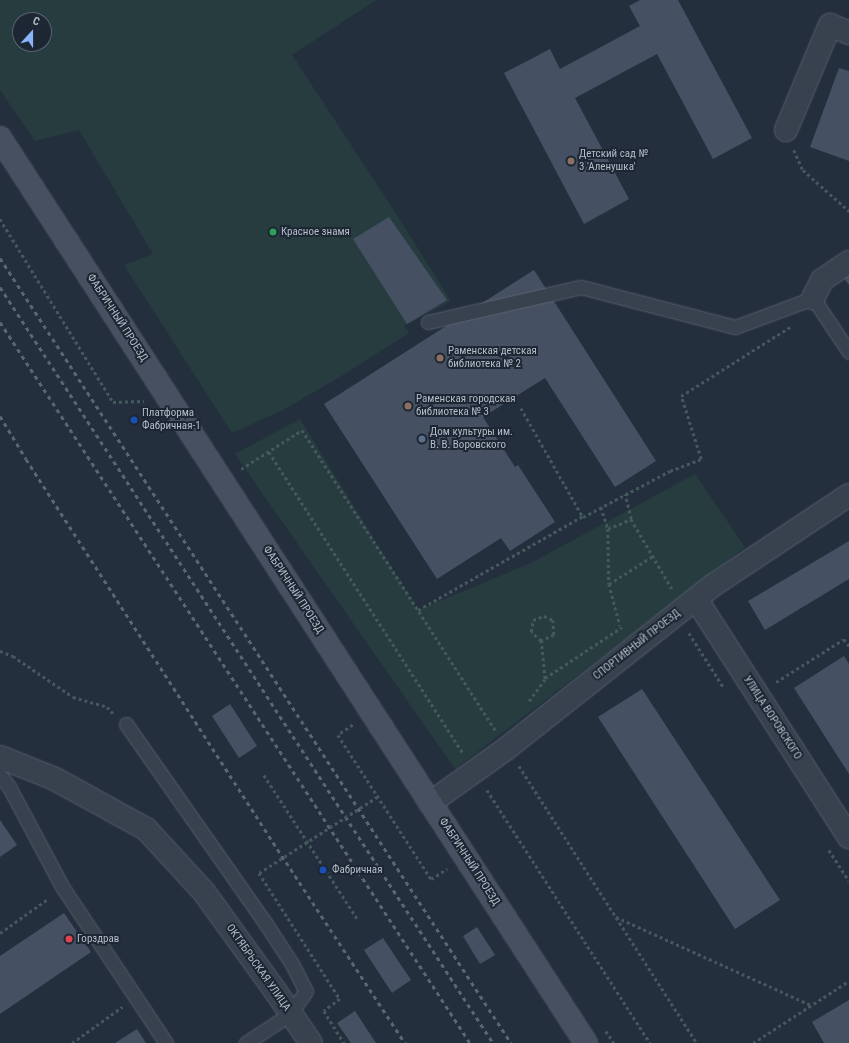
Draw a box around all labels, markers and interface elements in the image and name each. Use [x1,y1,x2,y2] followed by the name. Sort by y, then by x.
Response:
[12,12,52,52] north arrow
[31,14,41,28] text: С
[579,148,648,174] place label: Детский сад № 3 'Аленушка'
[566,156,576,166] marker: Детский сад № 3 'Аленушка'
[281,225,350,239] place label: Красное знамя
[268,227,278,237] marker: Красное знамя
[84,272,150,364] street label: ФАБРИЧНЫЙ ПРОЕЗД
[448,345,537,371] place label: Раменская детская библиотека № 2
[435,353,445,363] marker: Раменская детская библиотека № 2
[416,393,516,419] place label: Раменская городская библиотека № 3
[403,401,413,411] marker: Раменская городская библиотека № 3
[142,407,201,433] place label: Платформа Фабричная-1
[129,415,139,425] marker: Платформа Фабричная-1
[430,426,513,452] place label: Дом культуры им. В. В. Воровского
[417,434,427,444] marker: Дом культуры им. В. В. Воровского
[260,544,326,636] street label: ФАБРИЧНЫЙ ПРОЕЗД
[591,607,683,683] street label: СПОРТИВНЫЙ ПРОЕЗД
[740,674,804,762] street label: УЛИЦА ВОРОВСКОГО
[436,816,502,908] street label: ФАБРИЧНЫЙ ПРОЕЗД
[332,863,382,877] place label: Фабричная
[317,864,329,876] marker: Фабричная
[223,922,293,1014] street label: ОКТЯБРЬСКАЯ УЛИЦА
[77,932,119,946] place label: Горздрав
[64,934,74,944] marker: Горздрав

